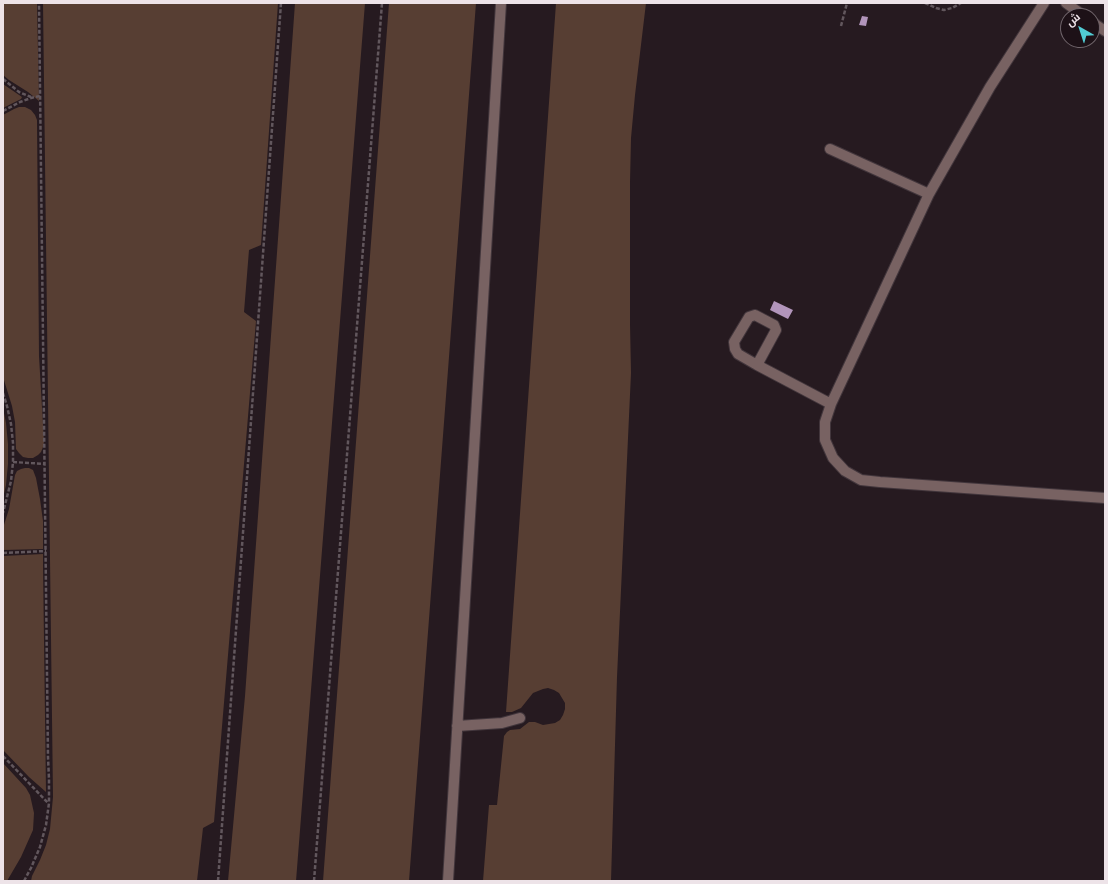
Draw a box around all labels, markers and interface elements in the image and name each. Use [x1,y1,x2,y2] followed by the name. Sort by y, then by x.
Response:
[1060,8,1100,48] north arrow
[1064,10,1082,29] text: ش

